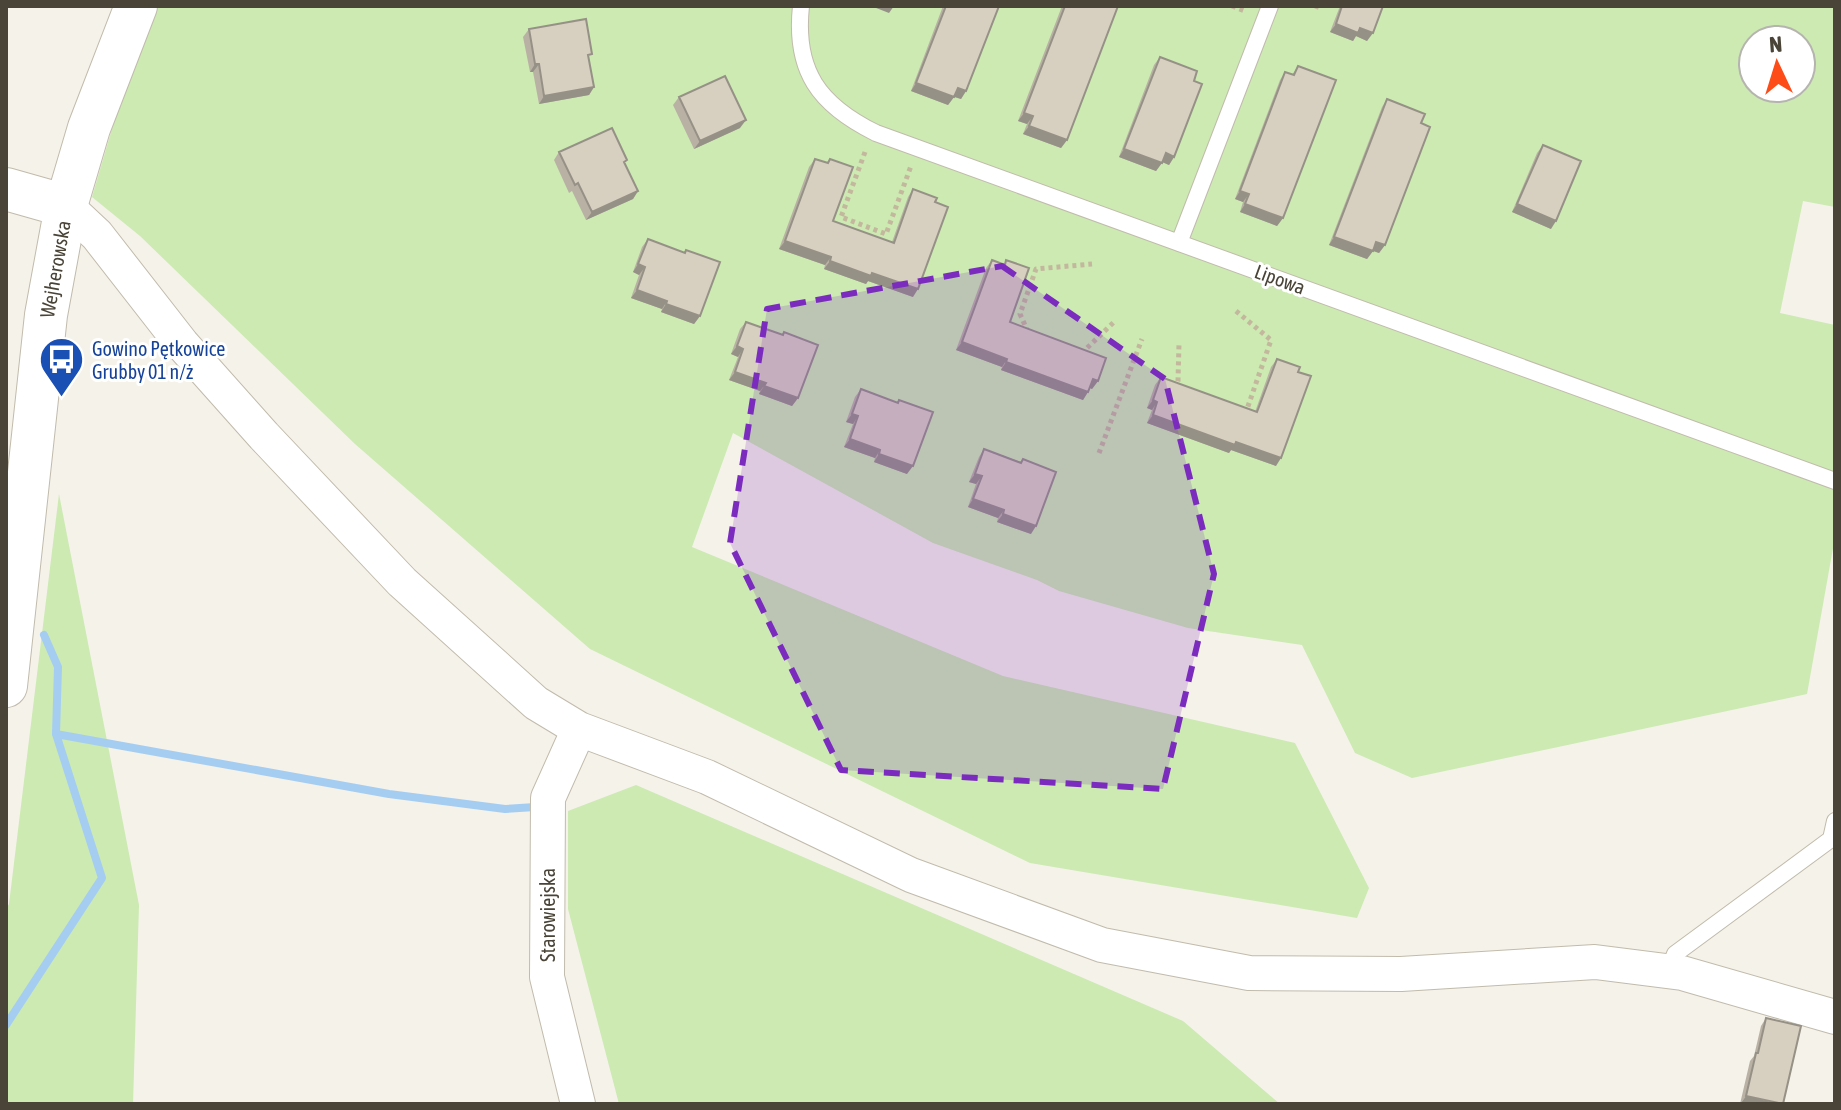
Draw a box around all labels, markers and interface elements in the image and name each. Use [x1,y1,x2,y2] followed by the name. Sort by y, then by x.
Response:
[1737,24,1817,104] north arrow
[1768,31,1783,57] text: N
[35,218,75,320] street label: Wejherowska
[1252,259,1308,299] street label: Lipowa
[37,335,85,398] bus stop icon: Gowino Pętkowice Grubby 01 n/ż
[92,337,225,383] place label: Gowino Pętkowice Grubby 01 n/ż
[536,868,559,962] street label: Starowiejska

